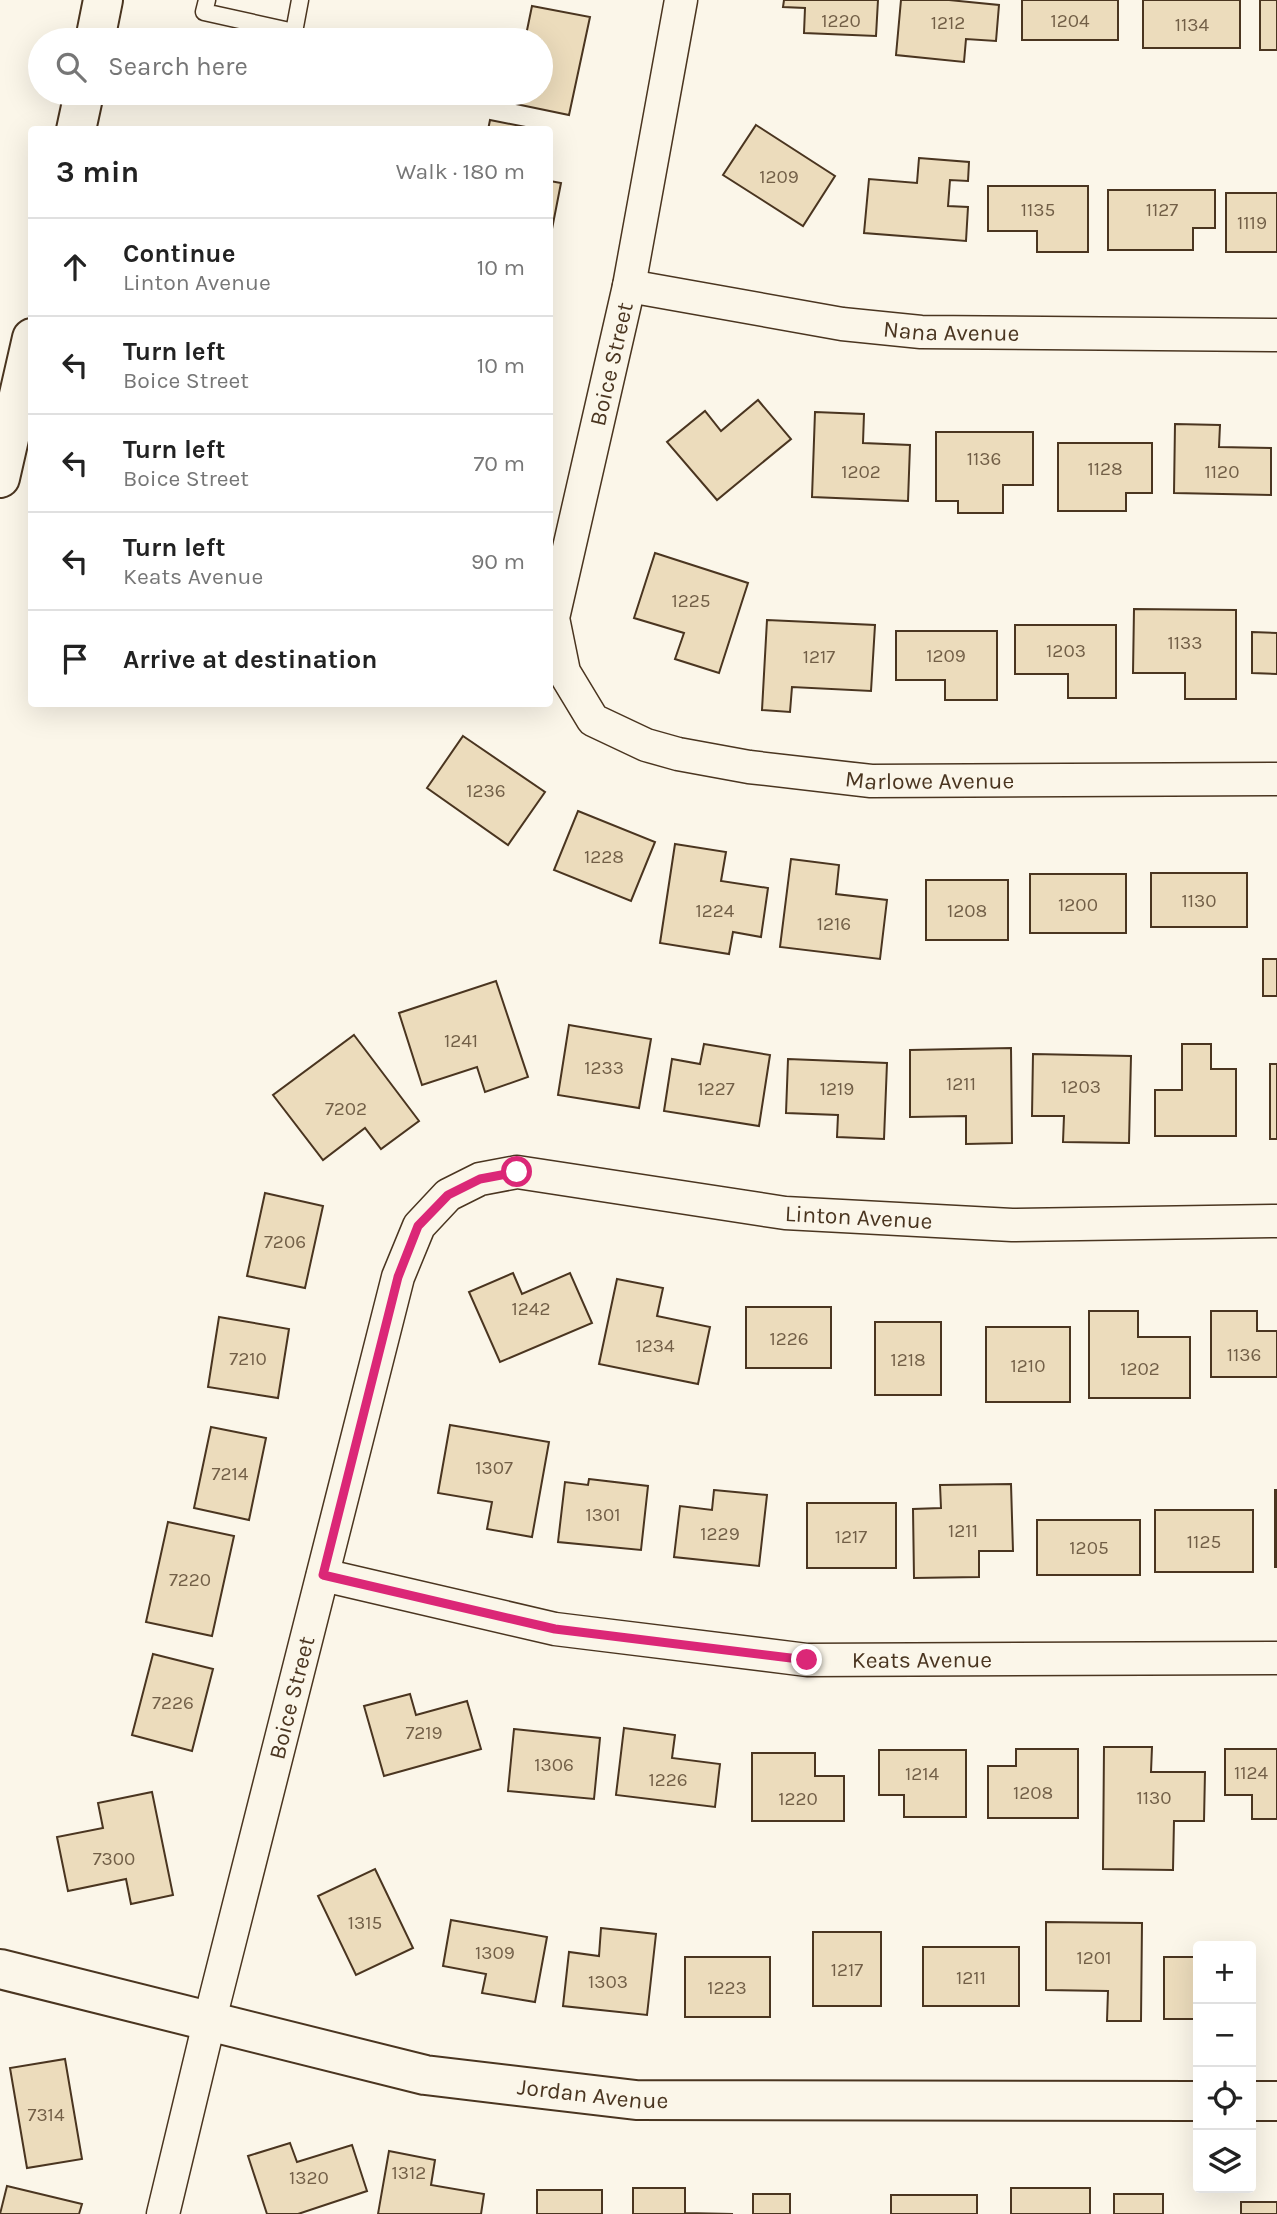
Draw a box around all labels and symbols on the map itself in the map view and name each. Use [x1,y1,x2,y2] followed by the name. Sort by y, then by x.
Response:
[821,10,861,32] house number: 1220
[1050,10,1090,32] house number: 1204
[931,12,965,34] house number: 1212
[1175,14,1210,36] house number: 1134
[759,166,799,188] house number: 1209
[1021,199,1055,221] house number: 1135
[1146,199,1178,221] house number: 1127
[1237,212,1267,234] house number: 1119
[584,299,639,429] street label: Boice Street
[882,315,1019,347] street label: Nana Avenue
[967,448,1001,470] house number: 1136
[1087,458,1123,480] house number: 1128
[841,461,881,483] house number: 1202
[1205,461,1239,483] house number: 1120
[671,590,711,612] house number: 1225
[1168,632,1203,654] house number: 1133
[1046,640,1086,662] house number: 1203
[926,645,966,667] house number: 1209
[803,646,835,668] house number: 1217
[844,765,1014,796] street label: Marlowe Avenue
[466,780,506,802] house number: 1236
[584,846,624,868] house number: 1228
[1181,890,1217,912] house number: 1130
[1058,894,1098,916] house number: 1200
[696,900,735,922] house number: 1224
[947,900,987,922] house number: 1208
[817,913,851,935] house number: 1216
[444,1030,478,1052] house number: 1241
[584,1057,624,1079] house number: 1233
[946,1073,976,1095] house number: 1211
[1061,1076,1101,1098] house number: 1203
[697,1078,735,1100] house number: 1227
[820,1078,854,1100] house number: 1219
[325,1098,367,1120] house number: 7202
[501,1156,532,1187] route start
[784,1200,933,1235] street label: Linton Avenue
[264,1231,306,1253] house number: 7206
[512,1298,550,1320] house number: 1242
[769,1328,809,1350] house number: 1226
[635,1335,675,1357] house number: 1234
[1227,1344,1261,1366] house number: 1136
[229,1348,267,1370] house number: 7210
[890,1349,926,1371] house number: 1218
[1011,1355,1045,1377] house number: 1210
[1120,1358,1160,1380] house number: 1202
[475,1457,513,1479] house number: 1307
[212,1463,249,1485] house number: 7214
[585,1504,621,1526] house number: 1301
[948,1520,978,1542] house number: 1211
[700,1523,740,1545] house number: 1229
[835,1526,867,1548] house number: 1217
[1187,1531,1221,1553] house number: 1125
[1069,1537,1109,1559] house number: 1205
[169,1569,211,1591] house number: 7220
[263,1633,321,1762] street label: Boice Street
[791,1644,822,1675] route end
[852,1646,992,1674] street label: Keats Avenue
[152,1692,194,1714] house number: 7226
[405,1722,443,1744] house number: 7219
[534,1754,574,1776] house number: 1306
[1234,1762,1268,1784] house number: 1124
[905,1763,939,1785] house number: 1214
[648,1769,688,1791] house number: 1226
[1013,1782,1053,1804] house number: 1208
[1136,1787,1172,1809] house number: 1130
[778,1788,818,1810] house number: 1220
[93,1848,135,1870] house number: 7300
[348,1912,382,1934] house number: 1315
[475,1942,515,1964] house number: 1309
[1077,1947,1111,1969] house number: 1201
[831,1959,863,1981] house number: 1217
[956,1967,986,1989] house number: 1211
[588,1971,628,1993] house number: 1303
[707,1977,747,1999] house number: 1223
[516,2073,668,2115] street label: Jordan Avenue
[27,2104,65,2126] house number: 7314
[392,2162,426,2184] house number: 1312
[289,2167,329,2189] house number: 1320

